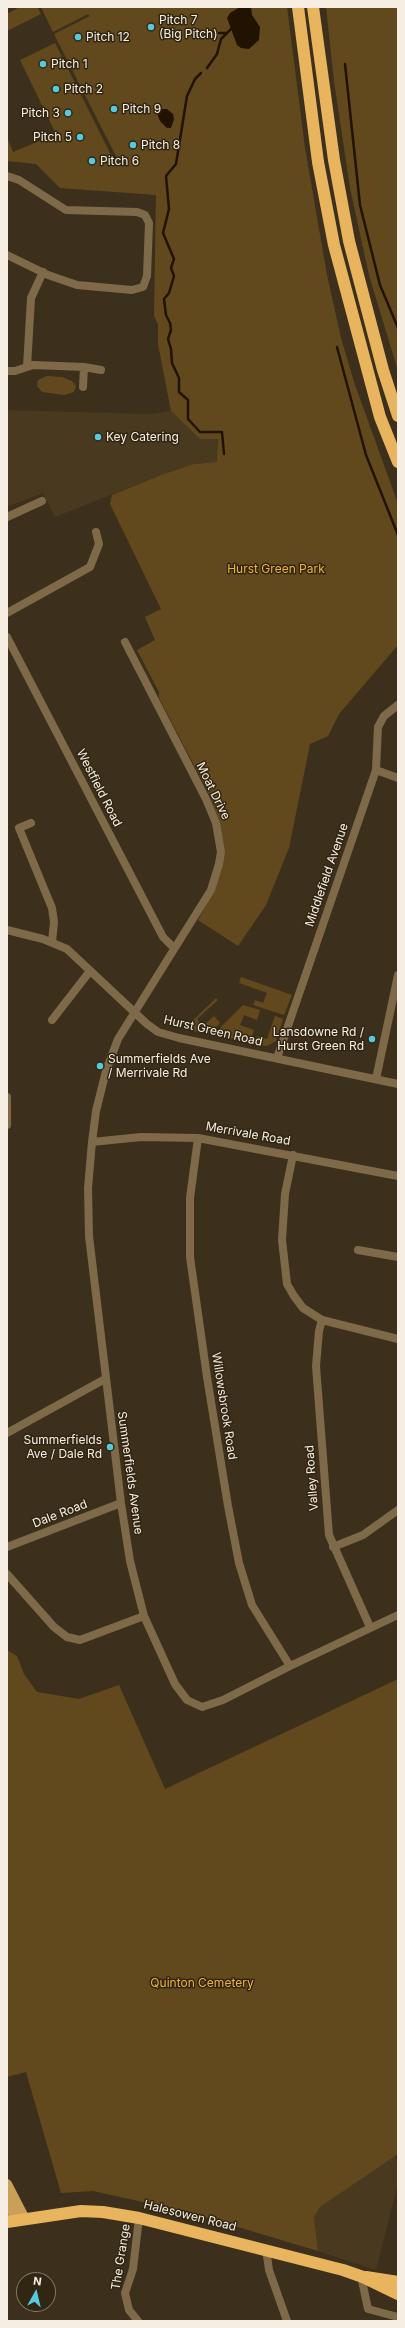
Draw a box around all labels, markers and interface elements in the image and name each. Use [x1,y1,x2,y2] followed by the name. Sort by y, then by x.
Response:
[159,13,218,41] place label: Pitch 7 (Big Pitch)
[146,22,156,32] marker: Pitch 7 (Big Pitch)
[86,30,130,44] place label: Pitch 12
[73,32,83,42] marker: Pitch 12
[51,57,88,71] place label: Pitch 1
[38,59,48,69] marker: Pitch 1
[64,82,103,96] place label: Pitch 2
[51,84,61,94] marker: Pitch 2
[122,102,161,116] place label: Pitch 9
[109,104,119,114] marker: Pitch 9
[21,106,60,120] place label: Pitch 3
[63,108,73,118] marker: Pitch 3
[33,130,72,144] place label: Pitch 5
[75,132,85,142] marker: Pitch 5
[141,138,180,152] place label: Pitch 8
[128,140,138,150] marker: Pitch 8
[100,154,139,168] place label: Pitch 6
[87,156,97,166] marker: Pitch 6
[106,430,179,444] place label: Key Catering
[93,432,103,442] marker: Key Catering
[227,562,325,576] park label: Hurst Green Park
[73,747,125,829] street label: Westfield Road
[193,760,233,822] street label: Moat Drive
[303,821,351,929] street label: Middlefield Avenue
[162,1013,264,1049] street label: Hurst Green Road
[273,1025,364,1053] place label: Lansdowne Rd / Hurst Green Rd
[367,1034,377,1044] marker: Lansdowne Rd / Hurst Green Rd
[108,1052,211,1080] place label: Summerfields Ave / Merrivale Rd
[95,1061,105,1071] marker: Summerfields Ave / Merrivale Rd
[205,1119,291,1149] street label: Merrivale Road
[208,1351,240,1461] street label: Willowsbrook Road
[114,1411,146,1535] street label: Summerfields Avenue
[24,1433,102,1461] place label: Summerfields Ave / Dale Rd
[105,1442,115,1452] marker: Summerfields Ave / Dale Rd
[303,1445,321,1511] street label: Valley Road
[31,1497,89,1531] street label: Dale Road
[150,1976,254,1990] park label: Quinton Cemetery
[142,2198,238,2234] street label: Halesowen Road
[109,2223,133,2291] street label: The Grange
[16,2272,56,2312] north arrow
[32,2274,43,2289] text: N

